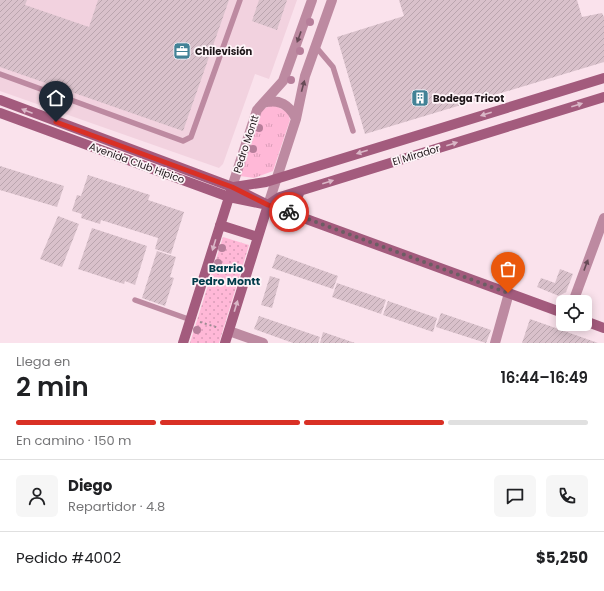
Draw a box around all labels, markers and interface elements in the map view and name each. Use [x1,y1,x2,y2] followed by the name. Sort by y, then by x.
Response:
[296,31,302,43] one-way arrow
[172,41,192,61] office icon: Chilevisión
[195,44,253,59] place label: Chilevisión
[300,80,306,92] one-way arrow
[39,81,73,122] pin
[45,87,67,109] icon: home
[410,88,430,108] building icon: Bodega Tricot
[433,91,504,106] place label: Bodega Tricot
[571,102,583,108] one-way arrow
[21,107,33,113] one-way arrow
[480,111,492,117] one-way arrow
[230,113,263,175] street label: Pedro Montt
[87,139,187,187] street label: Avenida Club Hípico
[391,141,442,169] street label: El Mirador
[447,141,459,147] one-way arrow
[356,149,368,155] one-way arrow
[323,179,335,185] one-way arrow
[269,192,309,232] courier
[278,201,300,223] icon: bike
[211,239,217,251] one-way arrow
[491,252,525,293] pin
[497,258,519,280] icon: bag
[584,259,590,271] one-way arrow
[192,260,261,289] district label: Barrio Pedro Montt
[556,295,592,331] map controls
[556,295,592,331] button: locate
[233,299,239,311] one-way arrow
[16,352,70,371] text: Llega en
[500,367,588,388] text: 16:44–16:49
[16,369,89,405] text: 2 min
[16,431,131,450] text: En camino · 150 m
[16,475,58,517] button: person
[68,475,112,496] text: Diego
[494,475,536,517] button: chat
[546,475,588,517] button: phone
[68,497,165,516] text: Repartidor · 4.8
[16,547,121,568] text: Pedido #4002
[536,547,588,568] text: $5,250

